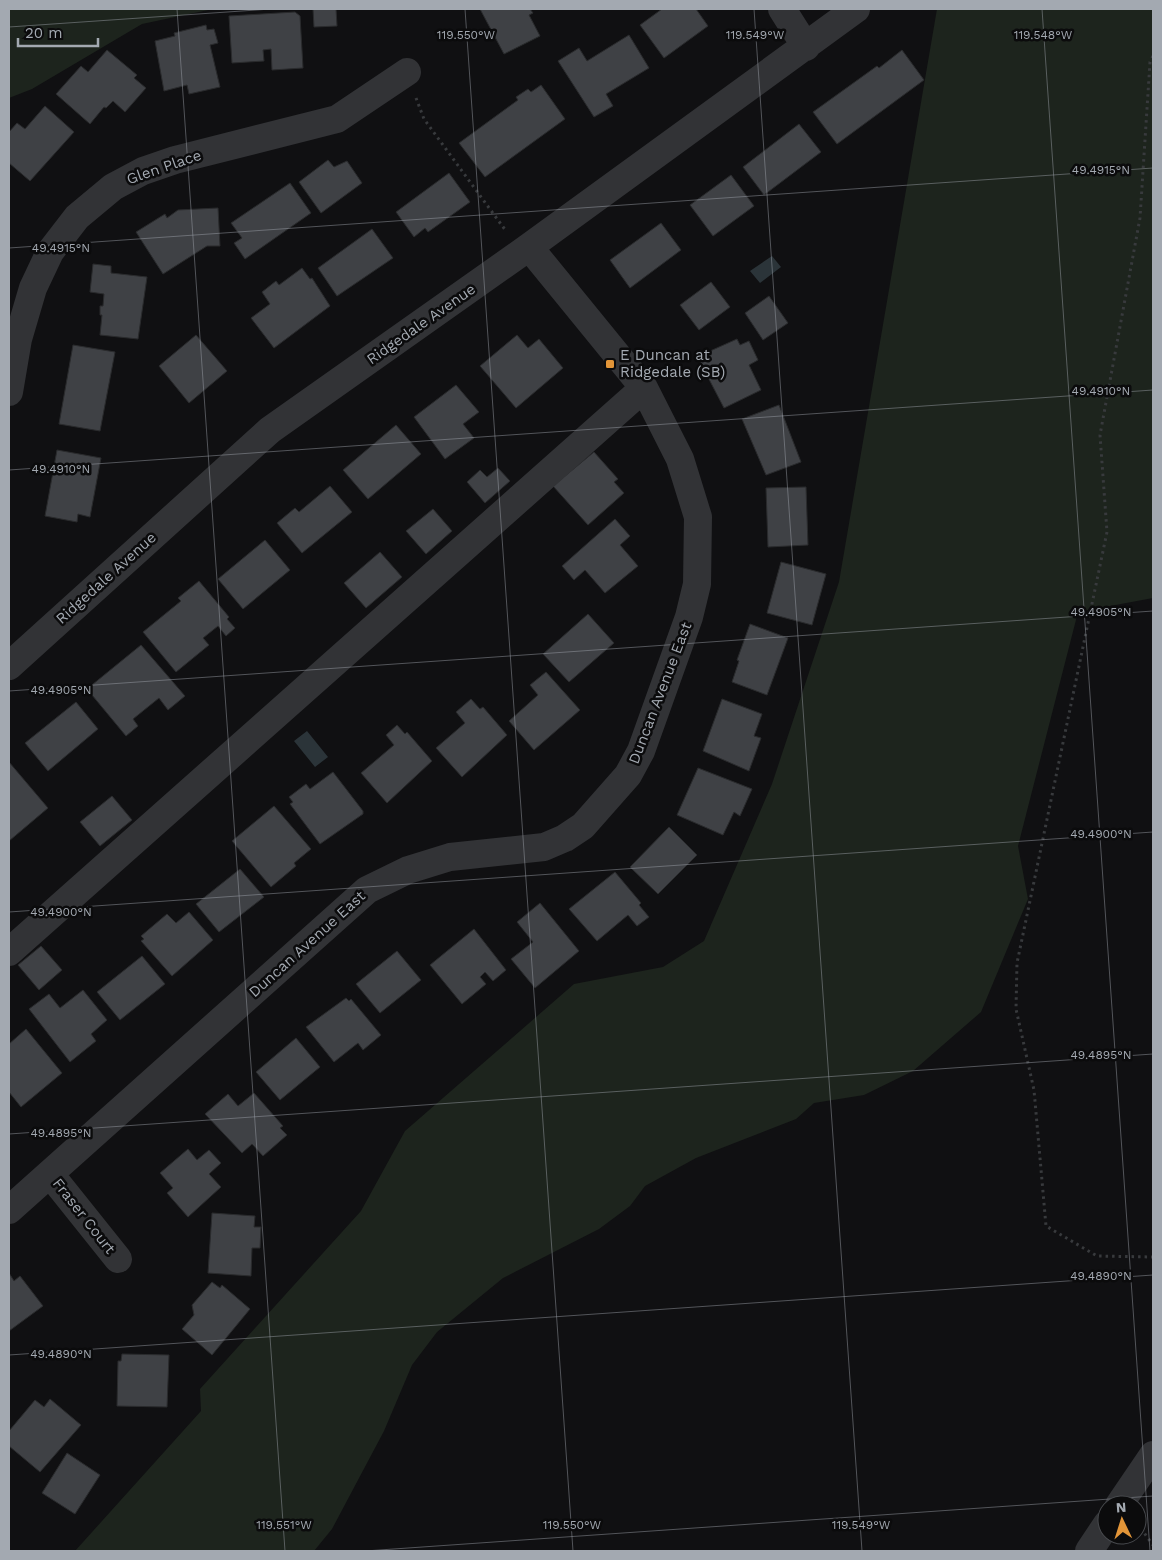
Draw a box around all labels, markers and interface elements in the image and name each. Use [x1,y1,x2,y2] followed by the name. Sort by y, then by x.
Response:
[18,15,98,47] scale bar
[25,24,63,42] text: 20 m
[437,28,496,42] text: 119.550°W
[726,28,785,42] text: 119.549°W
[1014,28,1073,42] text: 119.548°W
[124,146,204,188] street label: Glen Place
[1072,163,1130,177] text: 49.4915°N
[32,241,90,255] text: 49.4915°N
[363,280,479,368] street label: Ridgedale Avenue
[620,346,725,381] place label: E Duncan at Ridgedale (SB)
[604,358,616,370] marker: E Duncan at Ridgedale (SB)
[1072,384,1130,398] text: 49.4910°N
[32,462,90,476] text: 49.4910°N
[52,528,160,628] street label: Ridgedale Avenue
[1070,605,1132,619] text: 49.4905°N
[625,619,696,766] street label: Duncan Avenue East
[30,683,92,697] text: 49.4905°N
[1070,827,1132,841] text: 49.4900°N
[245,886,369,1001] street label: Duncan Avenue East
[30,905,92,919] text: 49.4900°N
[1070,1048,1132,1062] text: 49.4895°N
[30,1126,92,1140] text: 49.4895°N
[49,1175,120,1258] street label: Fraser Court
[1070,1269,1132,1283] text: 49.4890°N
[30,1347,92,1361] text: 49.4890°N
[1097,1495,1147,1545] north arrow
[1115,1499,1127,1515] text: N
[256,1518,312,1532] text: 119.551°W
[543,1518,602,1532] text: 119.550°W
[832,1518,891,1532] text: 119.549°W

